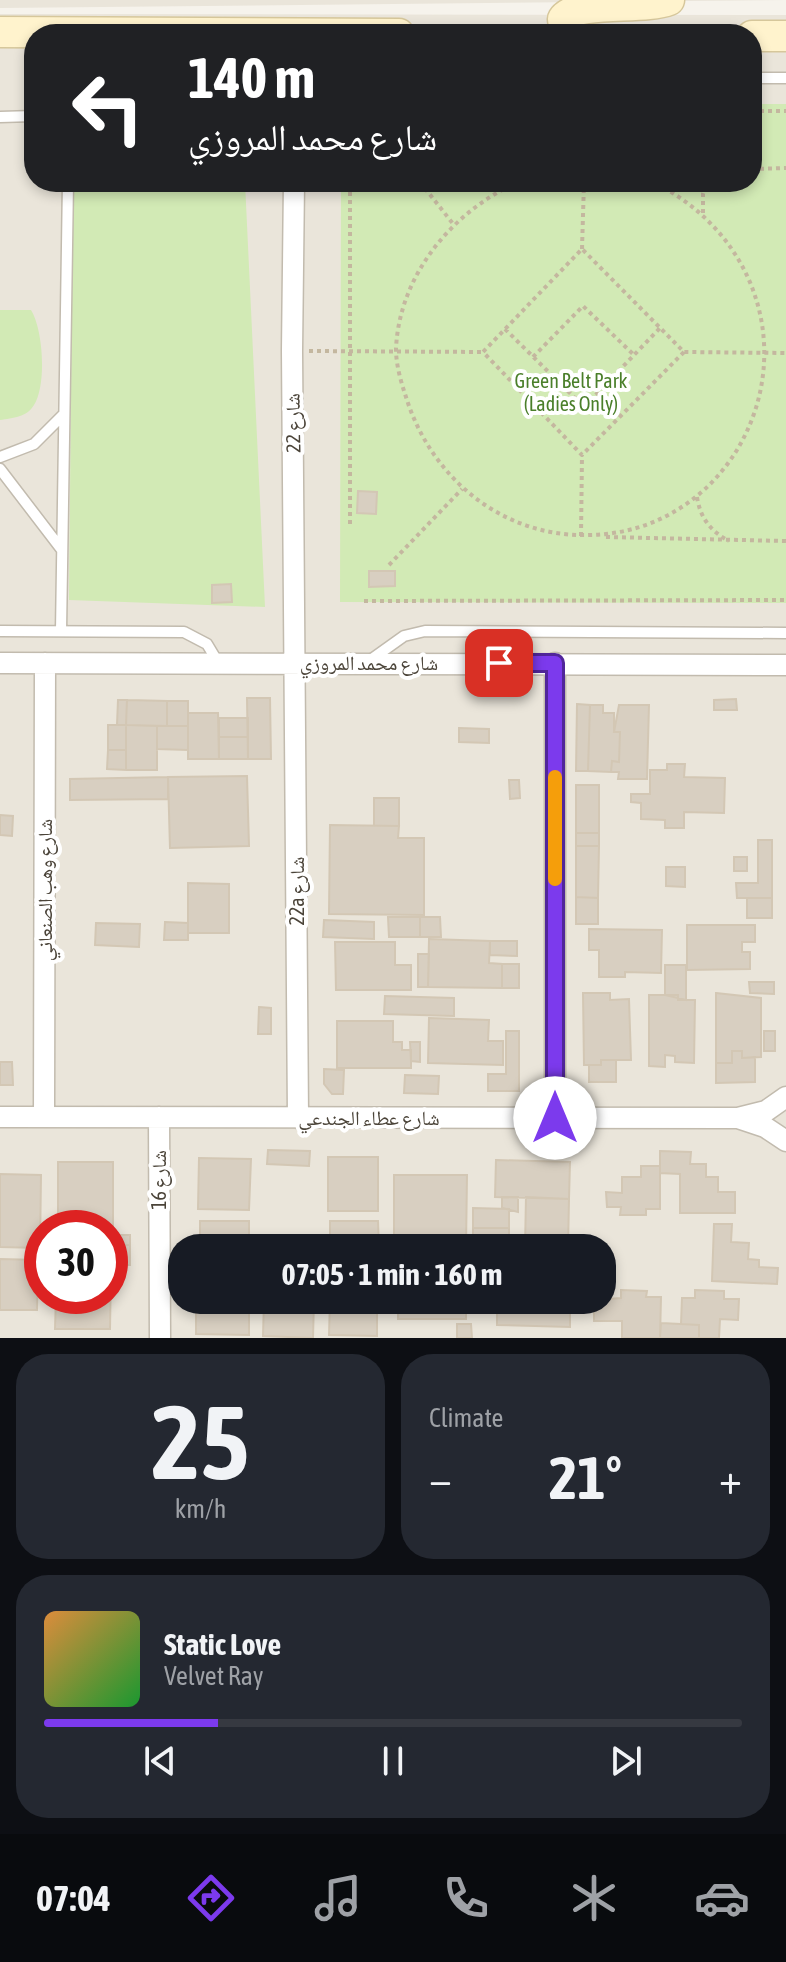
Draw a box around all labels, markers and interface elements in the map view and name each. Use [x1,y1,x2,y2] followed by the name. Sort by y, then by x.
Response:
[188,46,315,110] text: 140 m
[56,56,160,160] icon: left
[188,116,437,158] text: شارع محمد المروزي
[515,369,628,415] park label: Green Belt Park (Ladies Only)
[280,393,307,453] street label: شارع 22
[465,629,533,697] pin
[477,641,521,685] icon: arrive
[300,651,438,679] street label: شارع محمد المروزي
[33,819,61,961] street label: شارع وهب الصنعاني
[285,857,310,925] street label: 22a شارع
[513,1076,597,1160] position arrow
[298,1106,440,1134] street label: شارع عطاء الجندعي
[147,1150,172,1210] street label: شارع 16
[24,1210,128,1314] speed limit sign: 30
[282,1257,502,1291] text: 07:05 · 1 min · 160 m
[152,1382,249,1501] text: 25
[429,1403,503,1433] text: Climate
[549,1443,622,1512] text: 21°
[429,1453,452,1503] text: −
[719,1453,742,1503] text: +
[175,1494,226,1524] text: km/h
[164,1627,281,1661] text: Static Love
[164,1661,264,1691] text: Velvet Ray
[138,1739,182,1783] icon: previous
[371,1739,415,1783] icon: pause
[604,1739,648,1783] icon: next
[183,1870,239,1926] icon: directions
[310,1870,366,1926] icon: music
[438,1870,494,1926] icon: phone
[566,1870,622,1926] icon: climate
[694,1870,750,1926] icon: car
[36,1877,111,1919] text: 07:04

